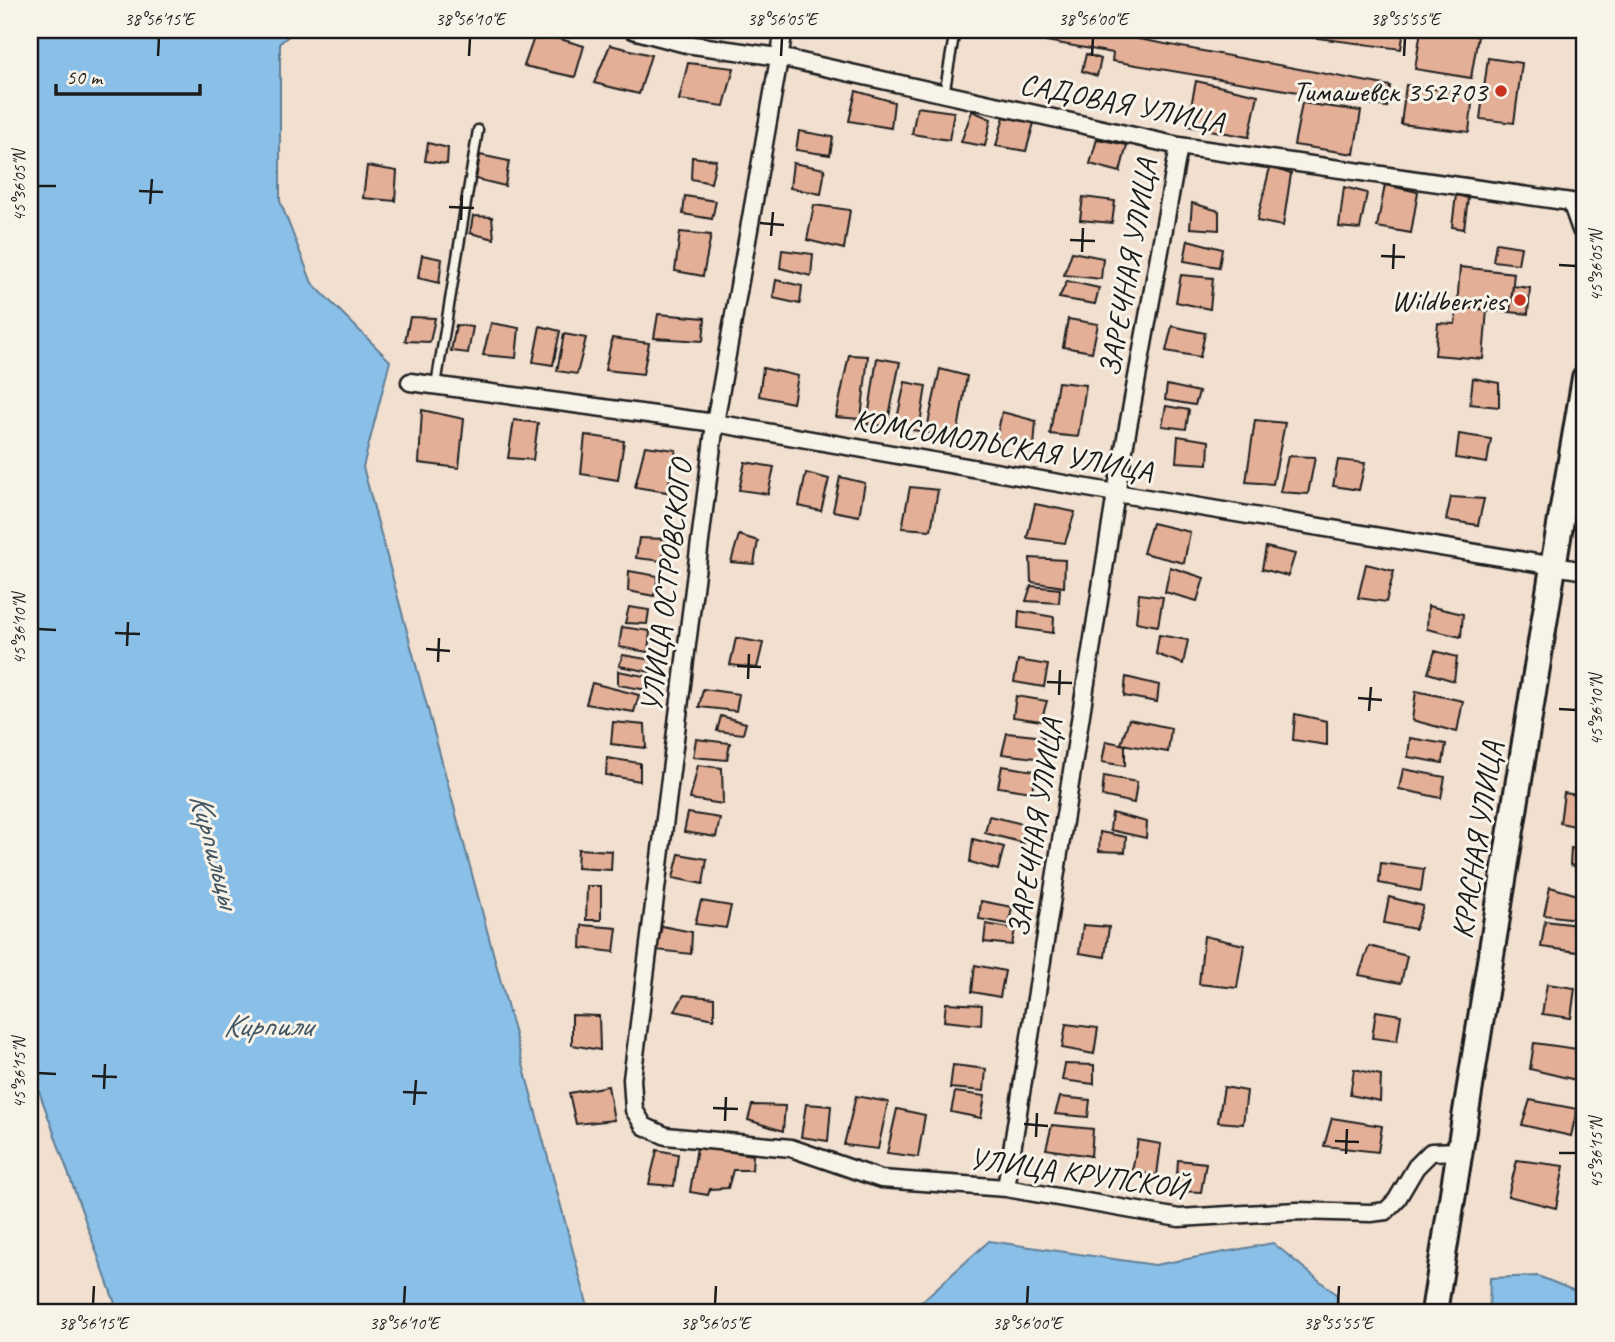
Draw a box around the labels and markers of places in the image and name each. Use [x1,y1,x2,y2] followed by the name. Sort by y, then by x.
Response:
[1293,72,1489,110] place label: Тимашевск 352703
[1493,83,1509,99] marker: Тимашевск 352703
[1391,281,1509,319] place label: Wildberries
[1512,292,1528,308] marker: Wildberries

